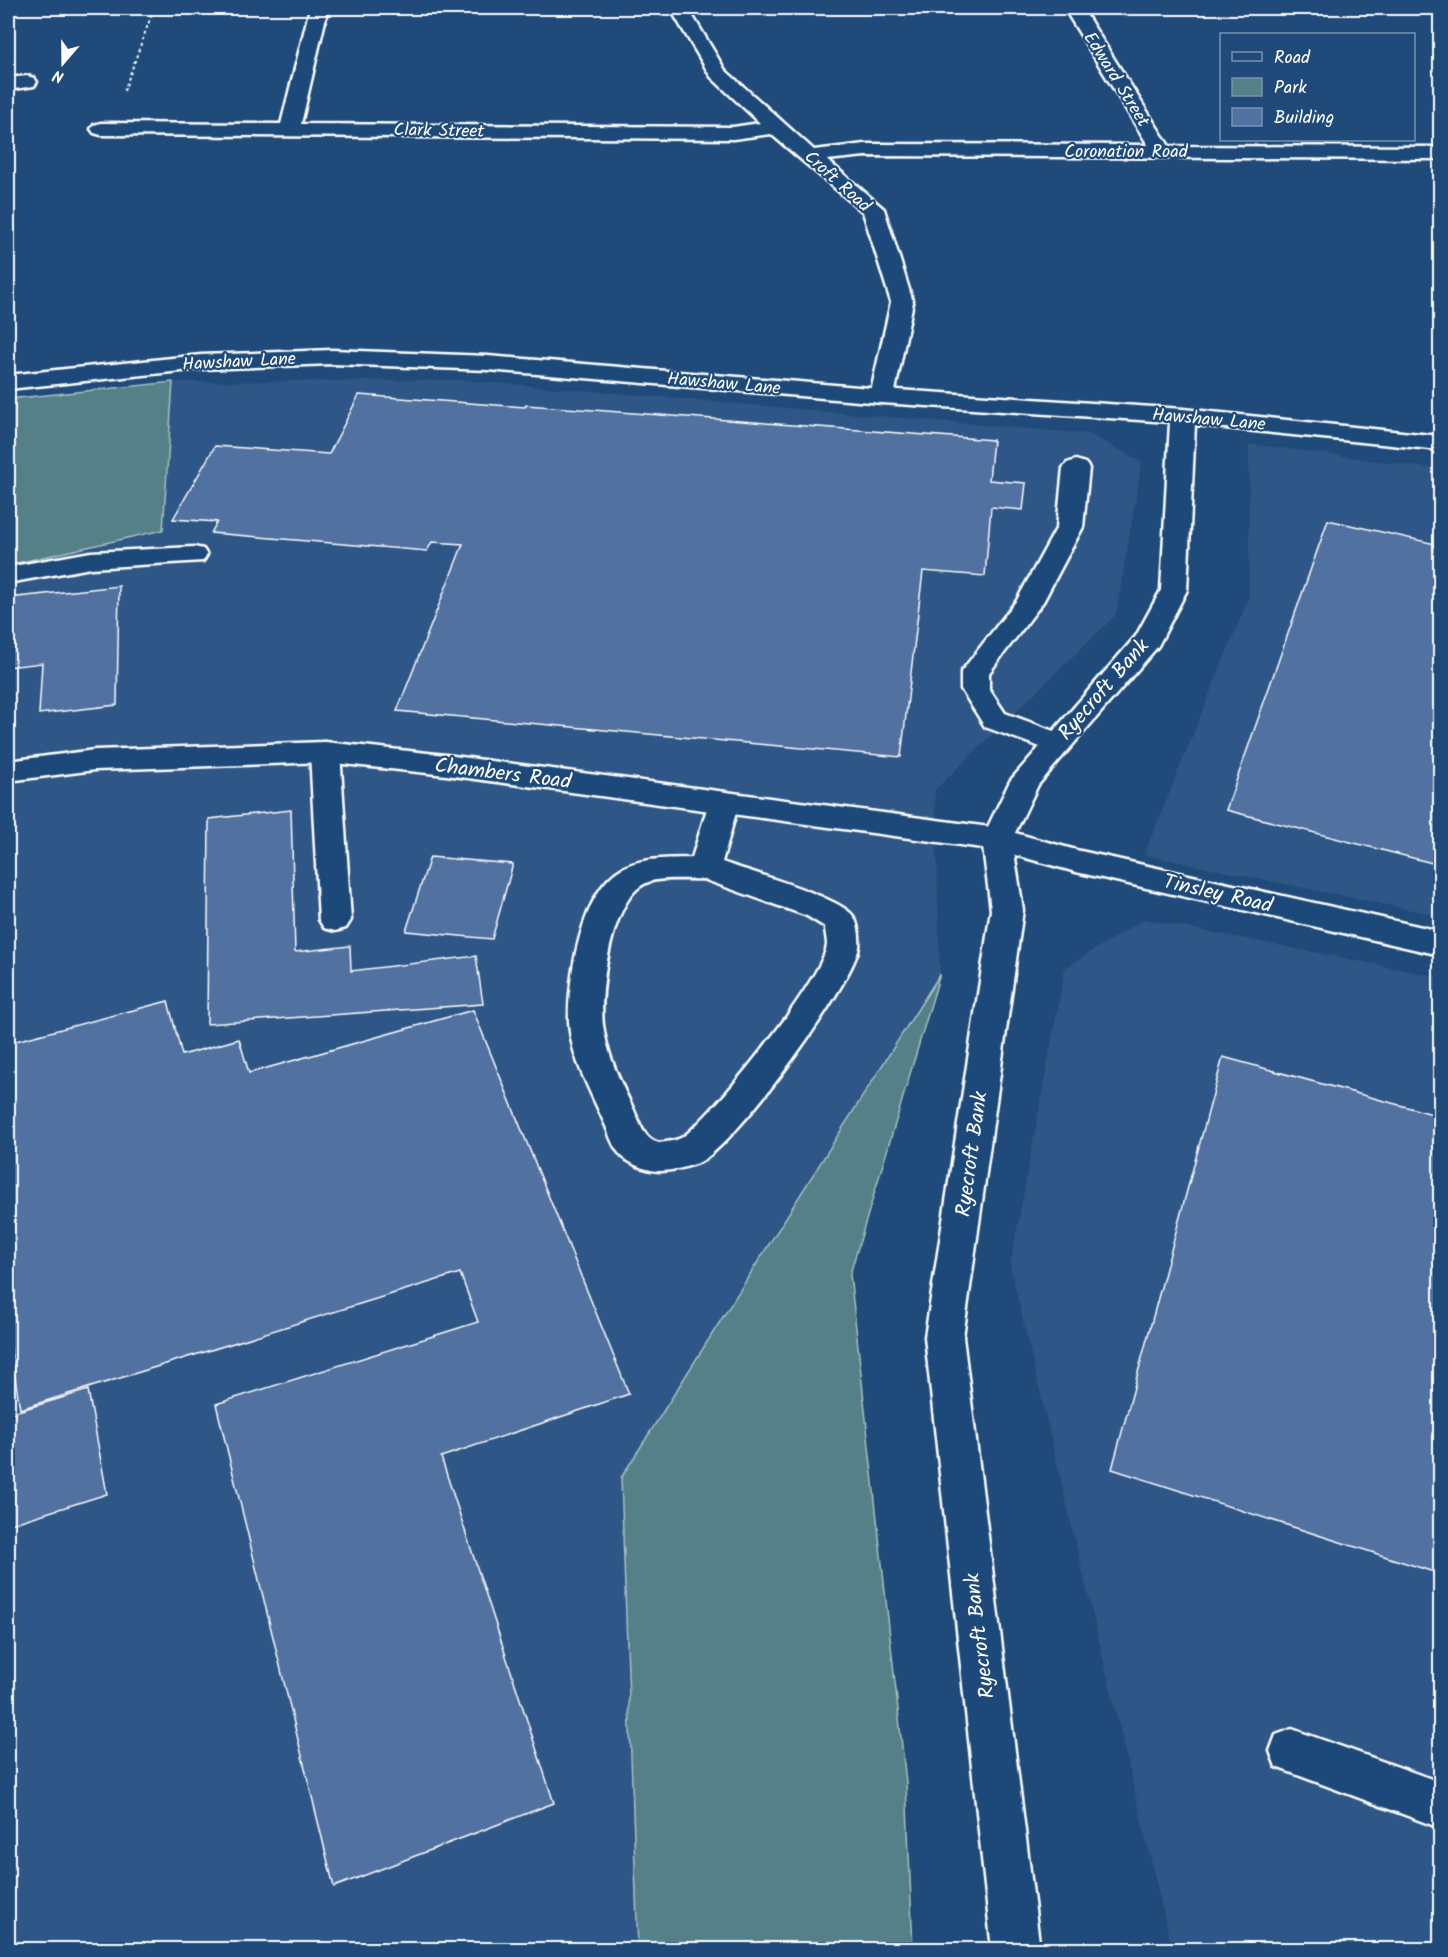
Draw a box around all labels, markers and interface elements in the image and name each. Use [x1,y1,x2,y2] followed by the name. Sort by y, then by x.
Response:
[1075,26,1157,134] street label: Edward Street
[33,33,93,93] north arrow
[1220,33,1415,141] legend
[1274,44,1311,73] text: Road
[49,62,67,89] text: N
[1274,74,1307,103] text: Park
[1274,104,1334,133] text: Building
[393,116,486,147] street label: Clark Street
[1064,138,1189,167] street label: Coronation Road
[797,144,878,221] street label: Croft Road
[182,345,297,380] street label: Hawshaw Lane
[666,365,782,404] street label: Hawshaw Lane
[1151,401,1267,440] street label: Hawshaw Lane
[1050,631,1158,748] street label: Ryecroft Bank
[433,750,573,799] street label: Chambers Road
[1160,866,1276,923] street label: Tinsley Road
[947,1089,998,1219] street label: Ryecroft Bank
[956,1571,1005,1700] street label: Ryecroft Bank

